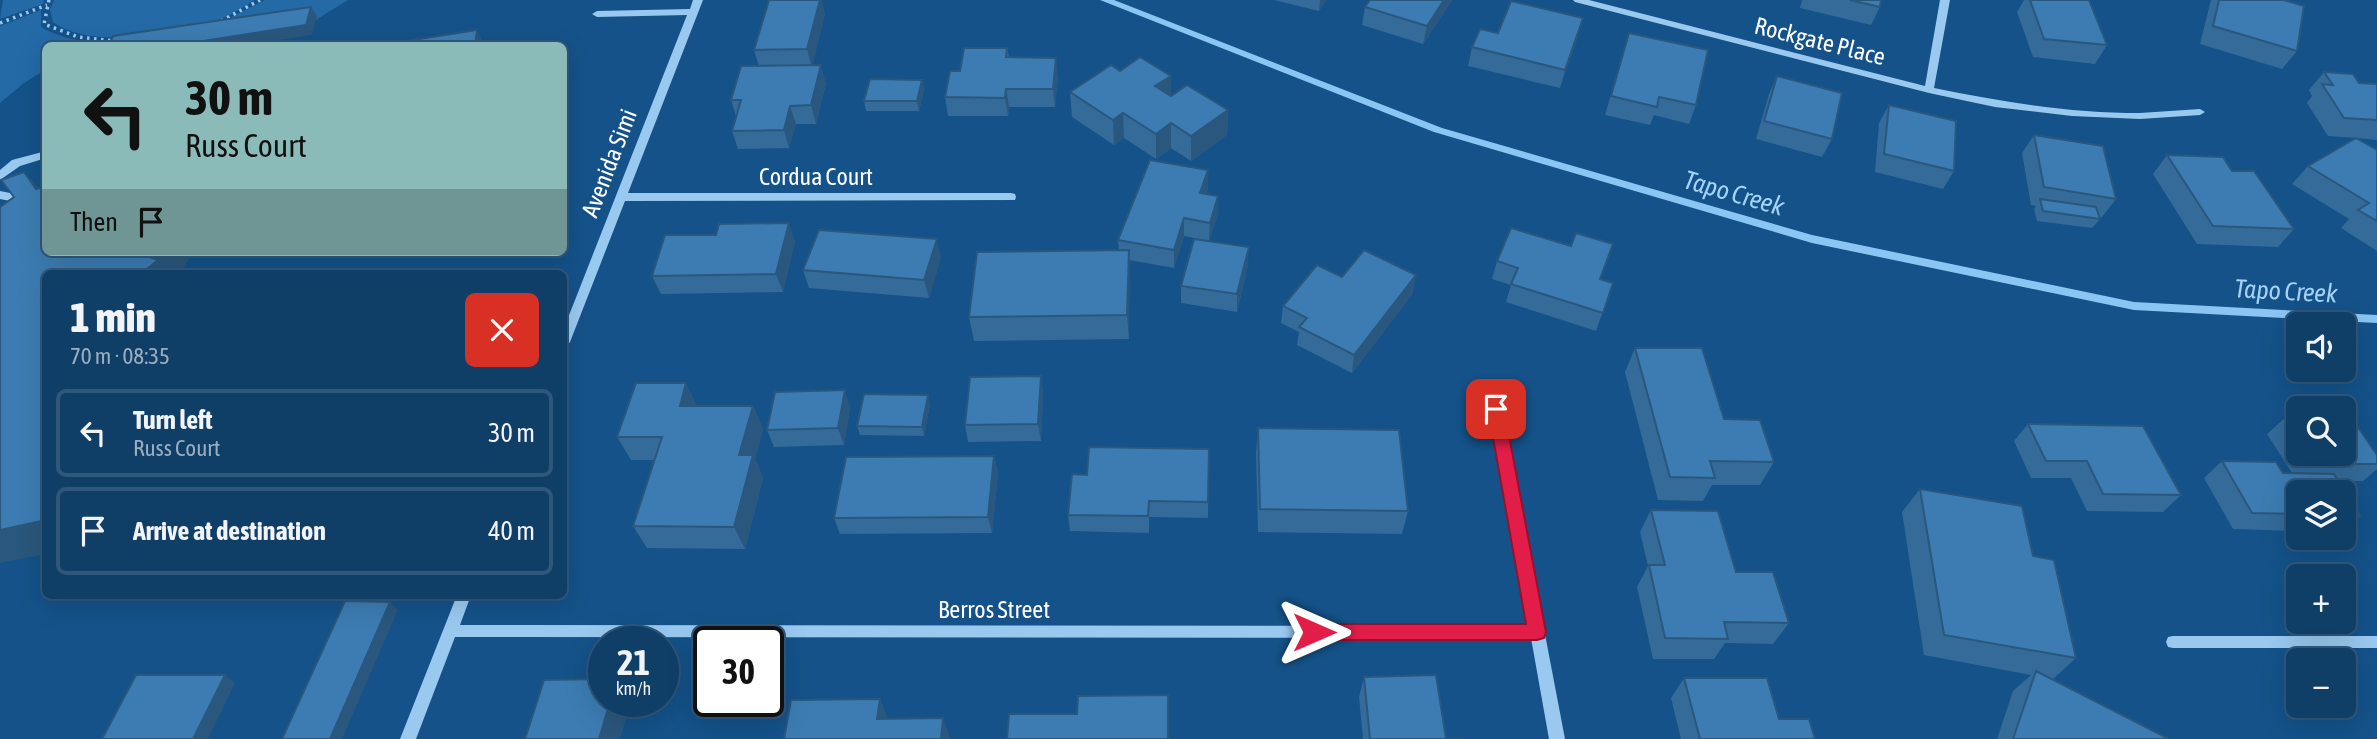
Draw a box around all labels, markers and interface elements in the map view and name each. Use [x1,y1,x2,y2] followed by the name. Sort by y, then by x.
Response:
[1752,12,1888,70] street label: Rockgate Place
[185,69,273,125] text: 30 m
[70,70,161,161] icon: left
[576,105,642,221] street label: Avenida Simi
[185,127,307,164] text: Russ Court
[759,163,873,190] street label: Cordua Court
[1680,164,1788,222] water label: Tapo Creek
[132,203,170,241] icon: arrive
[70,207,118,237] text: Then
[2234,273,2339,309] water label: Tapo Creek
[70,293,156,341] text: 1 min
[465,293,539,367] button: close
[2286,312,2356,718] map controls
[2286,312,2356,382] button: sound
[70,343,170,369] text: 70 m · 08:35
[1466,379,1526,439] pin
[1477,390,1515,428] icon: arrive
[2286,396,2356,466] button: search
[133,405,213,435] text: Turn left
[74,414,112,452] icon: left
[488,418,535,448] text: 30 m
[133,435,220,461] text: Russ Court
[2286,480,2356,550] button: layers
[74,512,112,550] icon: arrive
[133,516,326,546] text: Arrive at destination
[488,516,535,546] text: 40 m
[2286,564,2356,634] button: +
[1277,595,1351,669] position arrow
[938,596,1050,623] street label: Berros Street
[693,626,784,717] speed limit sign: 30
[617,642,650,682] text: 21
[2286,648,2356,718] button: −
[616,678,651,699] text: km/h

